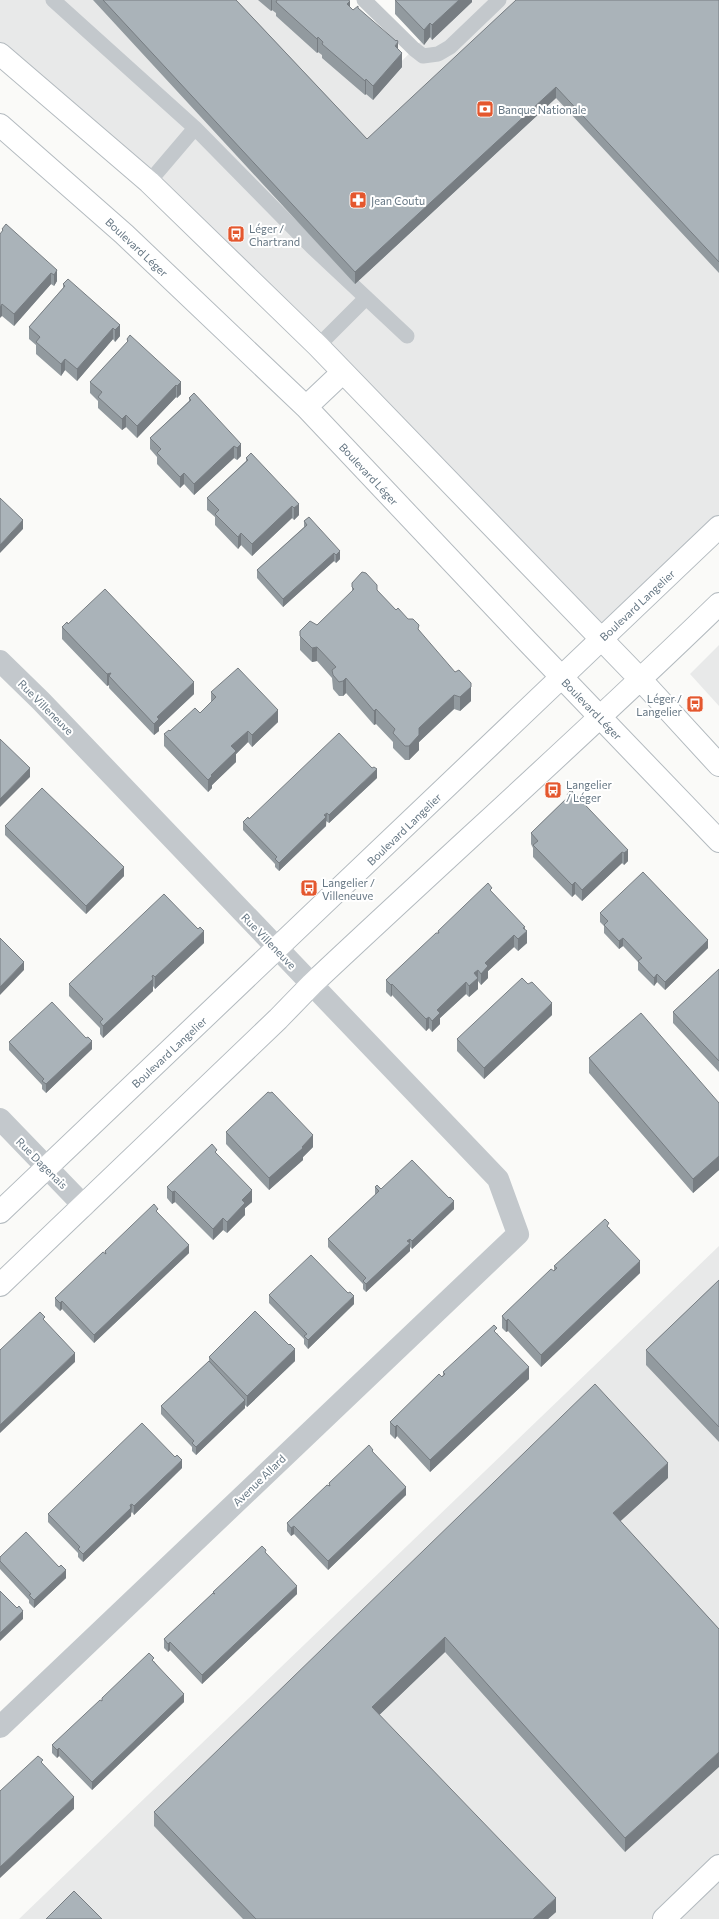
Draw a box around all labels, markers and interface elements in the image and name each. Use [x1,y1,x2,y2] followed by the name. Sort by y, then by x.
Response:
[475,99,495,119] bank icon: Banque Nationale
[498,103,586,116] place label: Banque Nationale
[348,190,368,210] pharmacy icon: Jean Coutu
[371,194,425,208] place label: Jean Coutu
[103,215,171,280] street label: Boulevard Léger
[249,222,300,248] place label: Léger / Chartrand
[226,224,246,244] bus stop icon: Léger / Chartrand
[337,440,402,508] street label: Boulevard Léger
[597,566,678,643] street label: Boulevard Langelier
[559,676,625,743] street label: Boulevard Léger
[16,677,76,737] street label: Rue Villeneuve
[636,692,683,718] place label: Léger / Langelier
[685,694,705,714] bus stop icon: Léger / Langelier
[566,778,612,804] place label: Langelier / Léger
[543,780,563,800] bus stop icon: Langelier / Léger
[364,790,444,868] street label: Boulevard Langelier
[322,876,375,902] place label: Langelier / Villeneuve
[299,878,319,898] bus stop icon: Langelier / Villeneuve
[239,910,299,972] street label: Rue Villeneuve
[129,1013,210,1090] street label: Boulevard Langelier
[14,1135,70,1191] street label: Rue Dagenais
[230,1452,288,1508] street label: Avenue Allard

